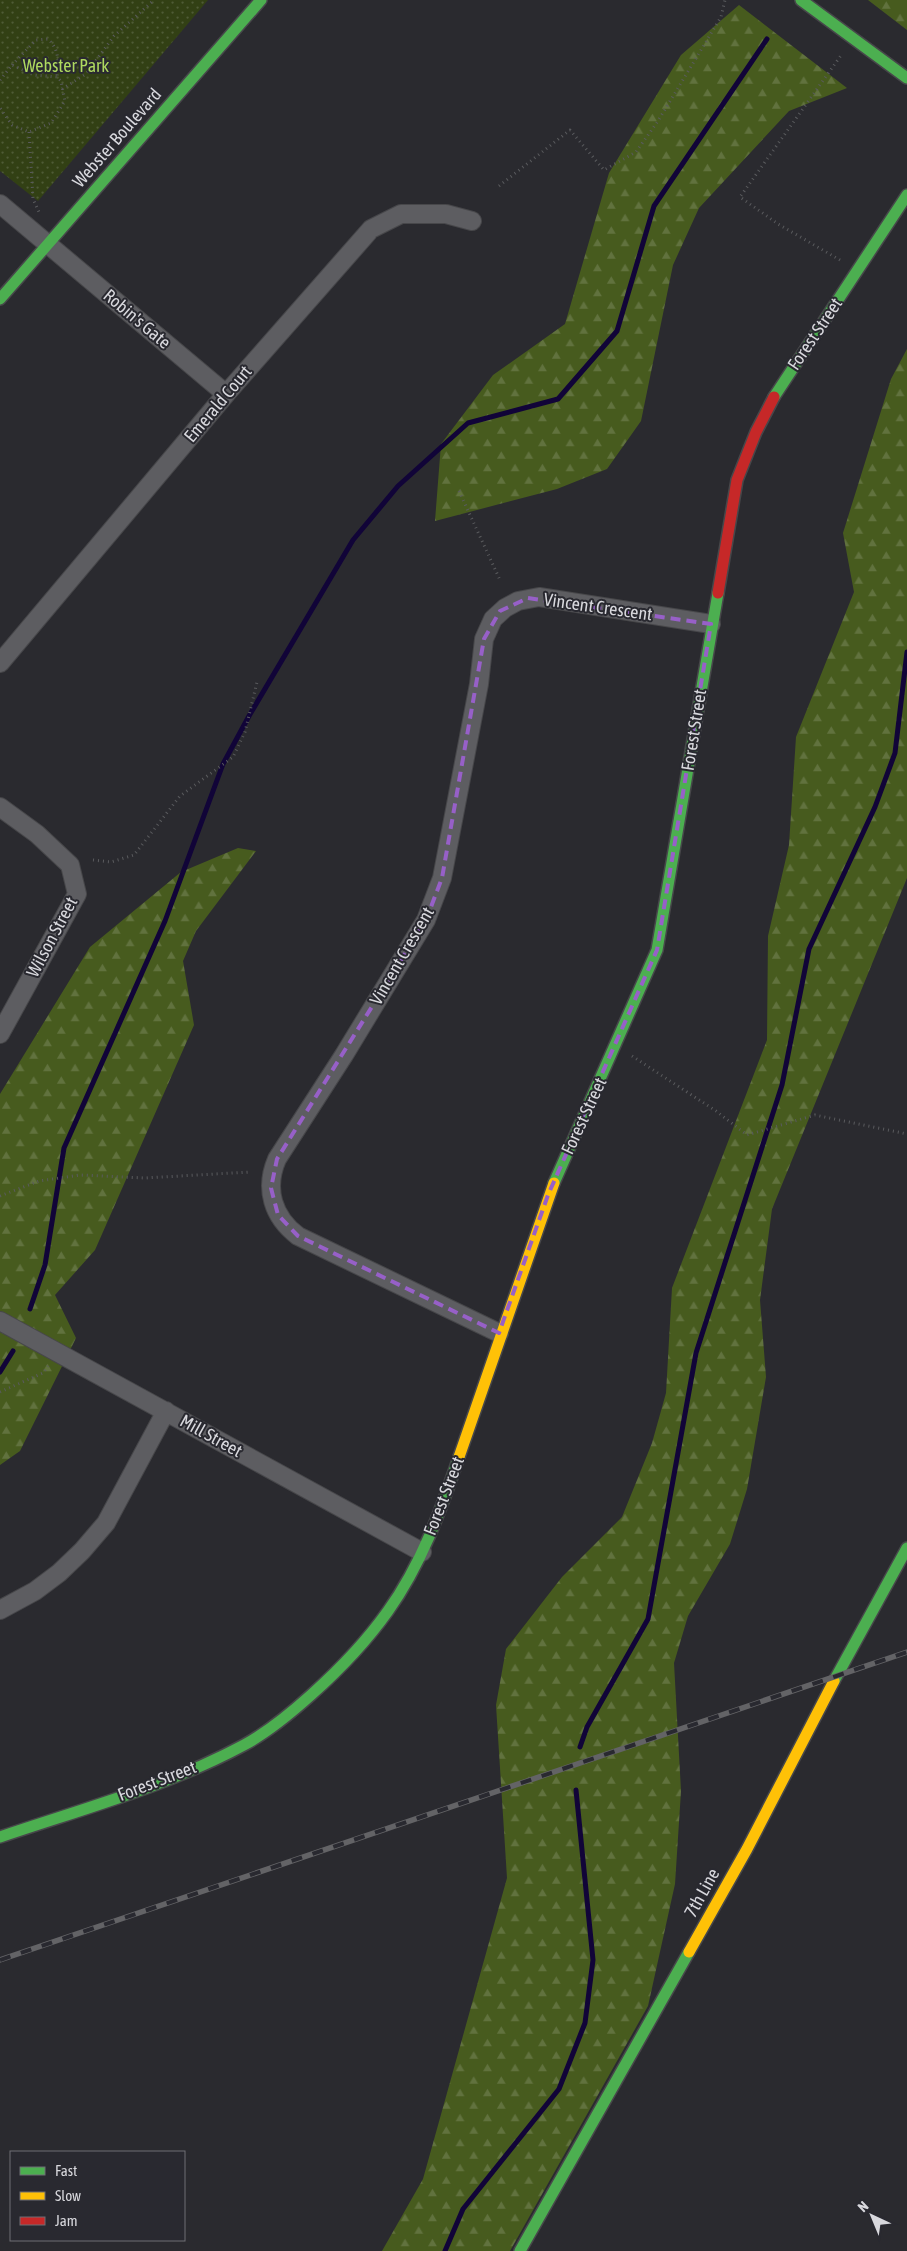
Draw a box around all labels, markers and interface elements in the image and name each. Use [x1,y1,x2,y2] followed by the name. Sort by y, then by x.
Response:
[23,55,109,76] park label: Webster Park
[68,84,165,191] street label: Webster Boulevard
[99,284,175,353] street label: Robin's Gate
[783,294,846,374] street label: Forest Street
[180,361,256,446] street label: Emerald Court
[542,588,654,625] street label: Vincent Crescent
[677,688,710,772] street label: Forest Street
[22,893,81,980] street label: Wilson Street
[365,903,438,1008] street label: Vincent Crescent
[557,1074,610,1158] street label: Forest Street
[177,1410,246,1461] street label: Mill Street
[419,1454,468,1538] street label: Forest Street
[115,1756,199,1805] street label: Forest Street
[680,1865,724,1921] street label: 7th Line
[10,2151,185,2241] legend
[55,2162,77,2179] text: Fast
[55,2187,81,2204] text: Slow
[847,2191,897,2241] north arrow
[854,2198,871,2215] text: N
[55,2212,78,2229] text: Jam

